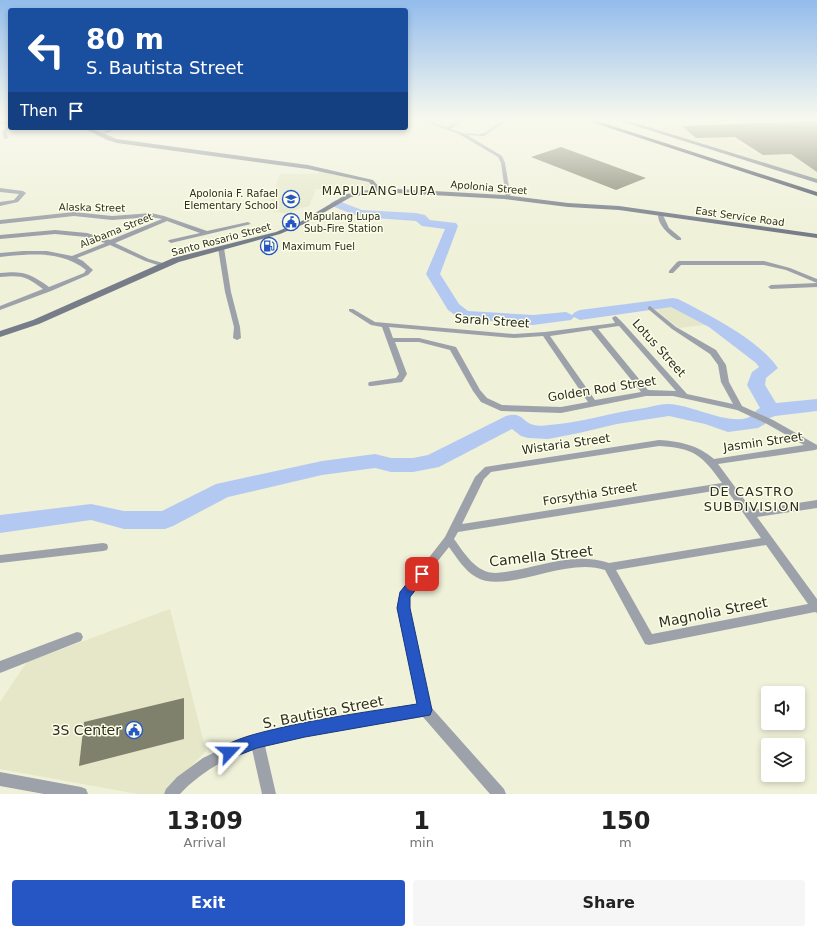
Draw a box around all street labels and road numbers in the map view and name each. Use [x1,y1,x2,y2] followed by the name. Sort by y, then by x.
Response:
[450,179,528,196] street label: Apolonia Street
[59,201,125,214] street label: Alaska Street
[695,205,785,228] street label: East Service Road
[78,211,154,250] street label: Alabama Street
[170,221,272,258] street label: Santo Rosario Street
[454,311,530,331] street label: Sarah Street
[629,316,689,380] street label: Lotus Street
[547,373,657,404] street label: Golden Rod Street
[721,429,804,455] street label: Jasmin Street
[521,431,611,457] street label: Wistaria Street
[542,480,638,508] street label: Forsythia Street
[488,543,594,569] street label: Camella Street
[657,594,769,630] street label: Magnolia Street
[261,692,385,732] street label: S. Bautista Street

